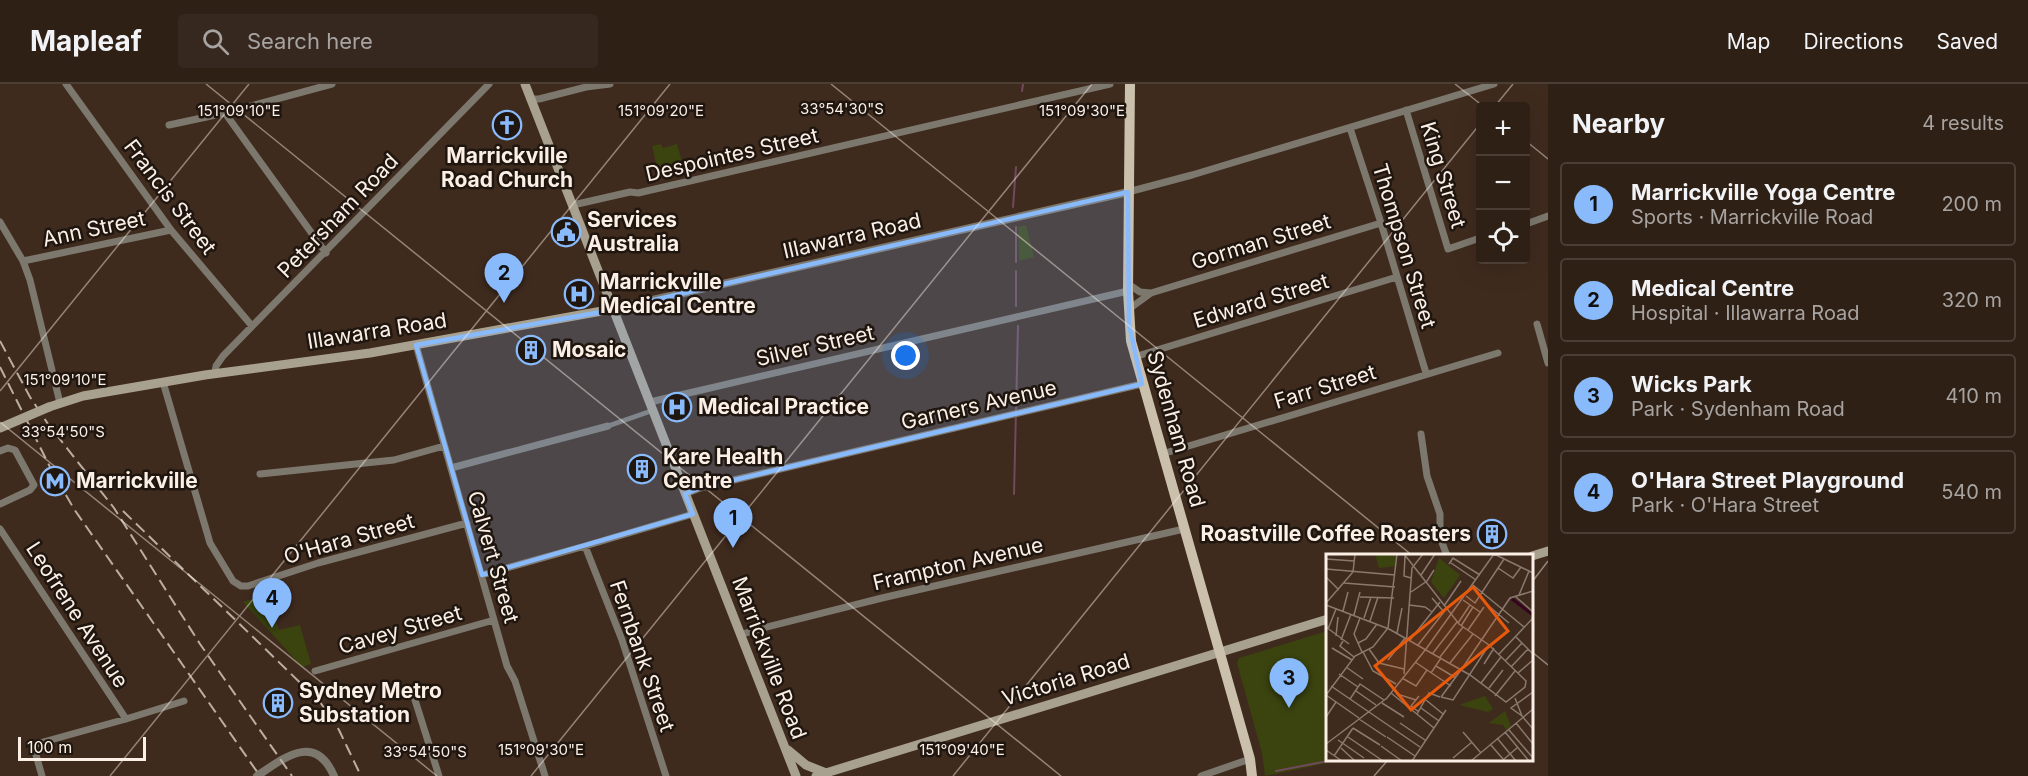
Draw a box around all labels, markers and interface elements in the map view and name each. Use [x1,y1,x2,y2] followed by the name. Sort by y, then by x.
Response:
[178,14,598,68] search box
[30,24,142,58] text: Mapleaf
[199,25,232,58] icon: search
[247,28,373,54] text: Search here
[1727,29,1770,54] text: Map
[1803,29,1904,54] text: Directions
[1937,29,1998,54] text: Saved
[800,99,884,118] text: 33°54'30"S
[198,101,280,120] text: 151°09'10"E
[618,101,704,120] text: 151°09'20"E
[1039,101,1125,120] text: 151°09'30"E
[1476,102,1530,264] map controls
[1476,102,1530,156] button: +
[1572,108,1665,139] text: Nearby
[491,109,523,141] church icon: Marrickville Road Church
[1922,111,2004,135] text: 4 results
[1415,119,1472,231] street label: King Street
[643,122,821,187] street label: Despointes Street
[119,134,222,259] street label: Francis Street
[441,143,573,192] place label: Marrickville Road Church
[272,148,403,283] street label: Petersham Road
[1476,156,1530,210] button: −
[1368,160,1441,331] street label: Thompson Street
[1631,179,1895,205] text: Marrickville Yoga Centre
[1589,192,1598,216] text: 1
[1941,192,2002,216] text: 200 m
[40,205,148,252] street label: Ann Street
[1631,205,1873,229] text: Sports · Marrickville Road
[587,207,679,256] place label: Services Australia
[780,207,923,264] street label: Illawarra Road
[1188,208,1334,275] street label: Gorman Street
[1476,210,1530,264] button: locate
[550,216,582,248] public building icon: Services Australia
[484,254,524,303] pin: 2
[1190,268,1332,333] street label: Edward Street
[600,269,756,318] place label: Marrickville Medical Centre
[1631,275,1794,301] text: Medical Centre
[563,278,595,310] hospital icon: Marrickville Medical Centre
[1587,288,1600,312] text: 2
[1942,288,2002,312] text: 320 m
[1631,301,1860,325] text: Hospital · Illawarra Road
[305,307,449,354] street label: Illawarra Road
[753,320,877,371] street label: Silver Street
[515,334,547,366] building icon: Mosaic
[552,337,626,362] place label: Mosaic
[891,341,920,370] your location
[1142,348,1211,510] street label: Sydenham Road
[1271,359,1379,414] street label: Farr Street
[24,370,106,389] text: 151°09'10"E
[1631,371,1752,397] text: Wicks Park
[899,374,1059,435] street label: Garners Avenue
[1587,384,1600,408] text: 3
[1946,384,2002,408] text: 410 m
[661,391,693,423] hospital icon: Medical Practice
[698,394,869,419] place label: Medical Practice
[1631,397,1845,421] text: Park · Sydenham Road
[21,422,105,441] text: 33°54'50"S
[663,444,783,493] place label: Kare Health Centre
[626,453,658,485] building icon: Kare Health Centre
[39,465,71,497] metro station icon: Marrickville
[1631,467,1904,493] text: O'Hara Street Playground
[76,468,198,493] place label: Marrickville
[1587,480,1600,504] text: 4
[1941,480,2002,504] text: 540 m
[463,488,524,626] street label: Calvert Street
[1631,493,1819,517] text: Park · O'Hara Street
[714,498,752,548] pin: 1
[281,508,417,569] street label: O'Hara Street
[1476,518,1508,550] building icon: Roastville Coffee Roasters
[1200,521,1471,546] place label: Roastville Coffee Roasters
[870,532,1046,595] street label: Frampton Avenue
[21,537,134,692] street label: Leofrene Avenue
[1326,554,1533,761] inset map
[727,573,812,742] street label: Marrickville Road
[605,577,680,735] street label: Fernbank Street
[252,578,292,628] pin: 4
[335,600,464,659] street label: Cavey Street
[999,648,1133,711] street label: Victoria Road
[1270,658,1308,708] pin: 3
[299,678,442,727] place label: Sydney Metro Substation
[262,687,294,719] building icon: Sydney Metro Substation
[18,734,146,762] scale bar
[27,737,72,757] text: 100 m
[498,740,584,759] text: 151°09'30"E
[919,740,1005,759] text: 151°09'40"E
[383,742,467,761] text: 33°54'50"S

